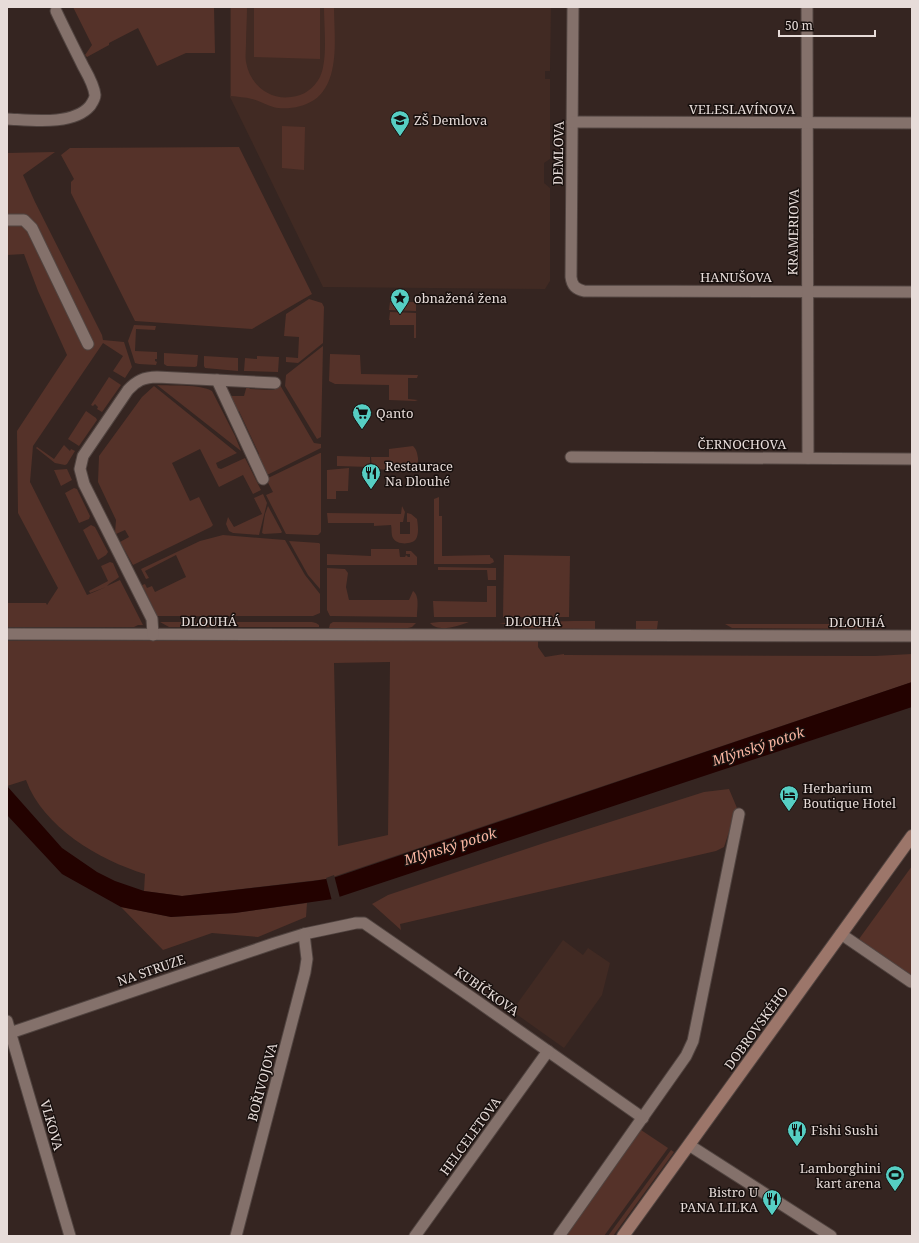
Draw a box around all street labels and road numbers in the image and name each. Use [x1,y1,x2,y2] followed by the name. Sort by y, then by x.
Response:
[689,100,796,118] street label: VELESLAVÍNOVA
[548,120,568,185] street label: DEMLOVA
[783,188,803,275] street label: KRAMERIOVA
[700,268,773,286] street label: HANUŠOVA
[698,435,787,453] street label: ČERNOCHOVA
[181,612,238,630] street label: DLOUHÁ
[505,612,562,630] street label: DLOUHÁ
[829,613,886,631] street label: DLOUHÁ
[115,950,187,990] street label: NA STRUZE
[451,962,523,1020] street label: KUBÍČKOVA
[720,983,792,1073] street label: DOBROVSKÉHO
[243,1040,281,1123] street label: BOŘIVOJOVA
[435,1093,505,1179] street label: HELCELETOVA
[36,1098,68,1153] street label: VLKOVA

